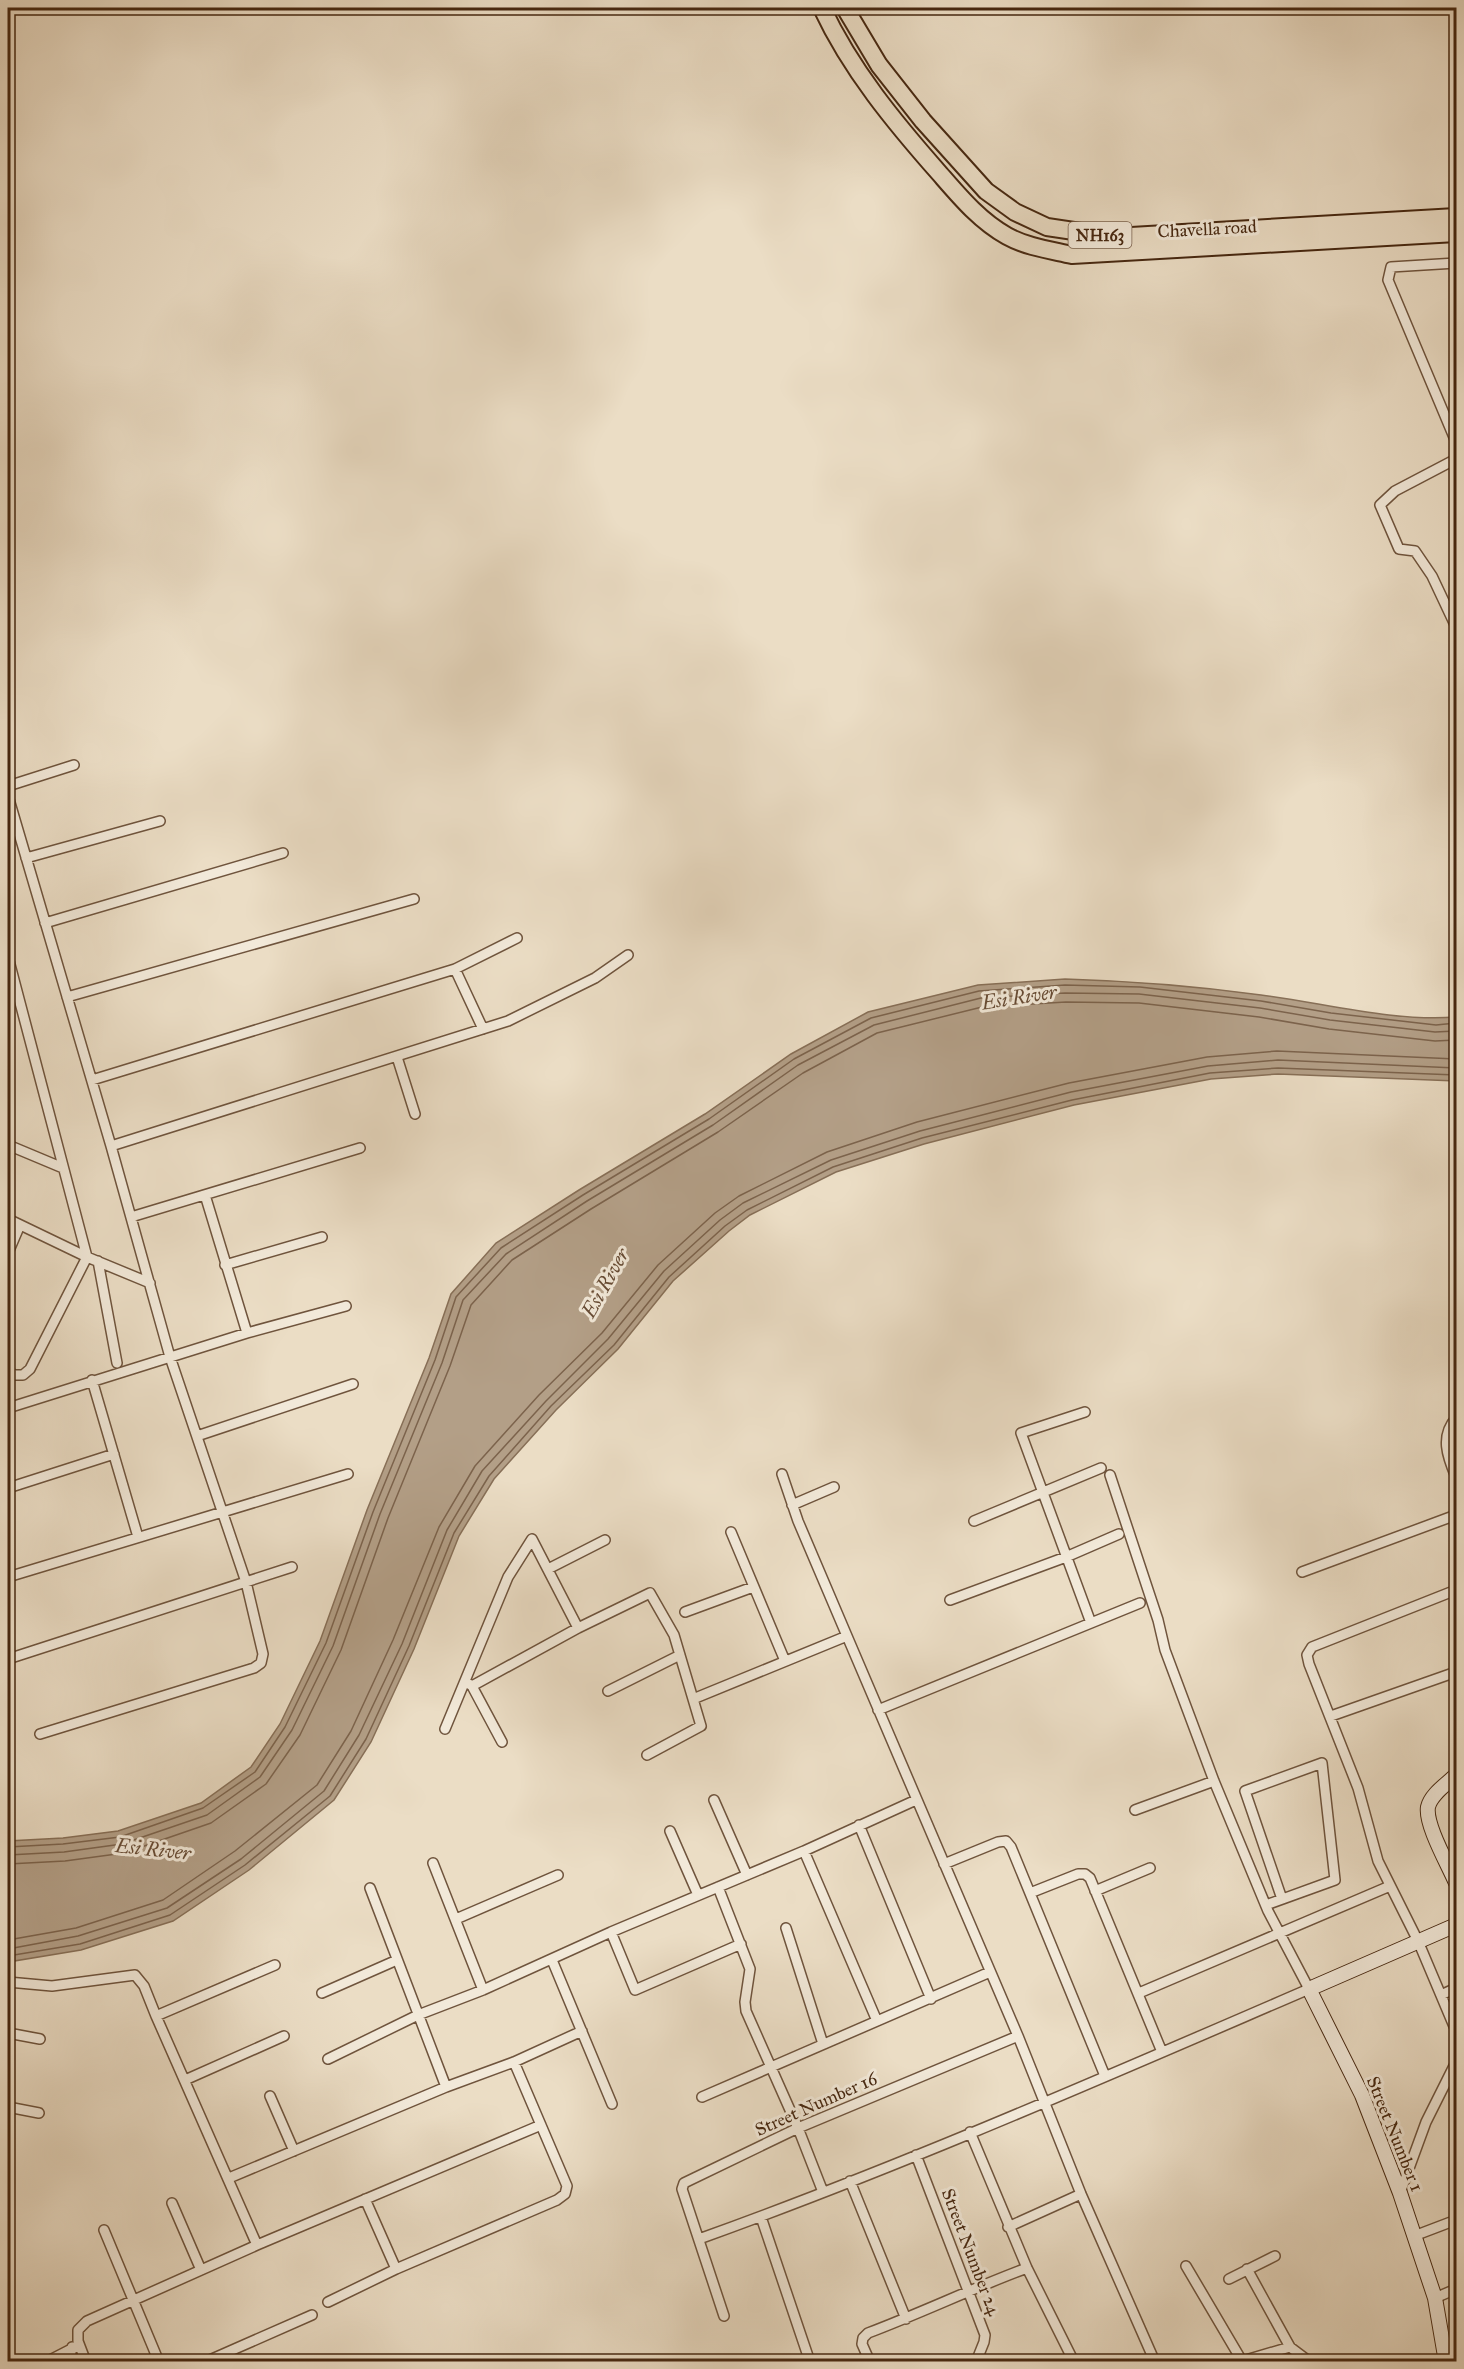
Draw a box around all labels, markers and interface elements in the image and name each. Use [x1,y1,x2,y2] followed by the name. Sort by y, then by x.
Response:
[1157,215,1257,243] street label: Chavella road
[1068,222,1132,248] road number: NH163
[979,979,1060,1015] water label: Esi River
[576,1243,635,1323] water label: Esi River
[113,1833,194,1865] water label: Esi River
[752,2067,881,2141] street label: Street Number 16
[1362,2073,1428,2195] street label: Street Number 1
[937,2186,1006,2319] street label: Street Number 24

